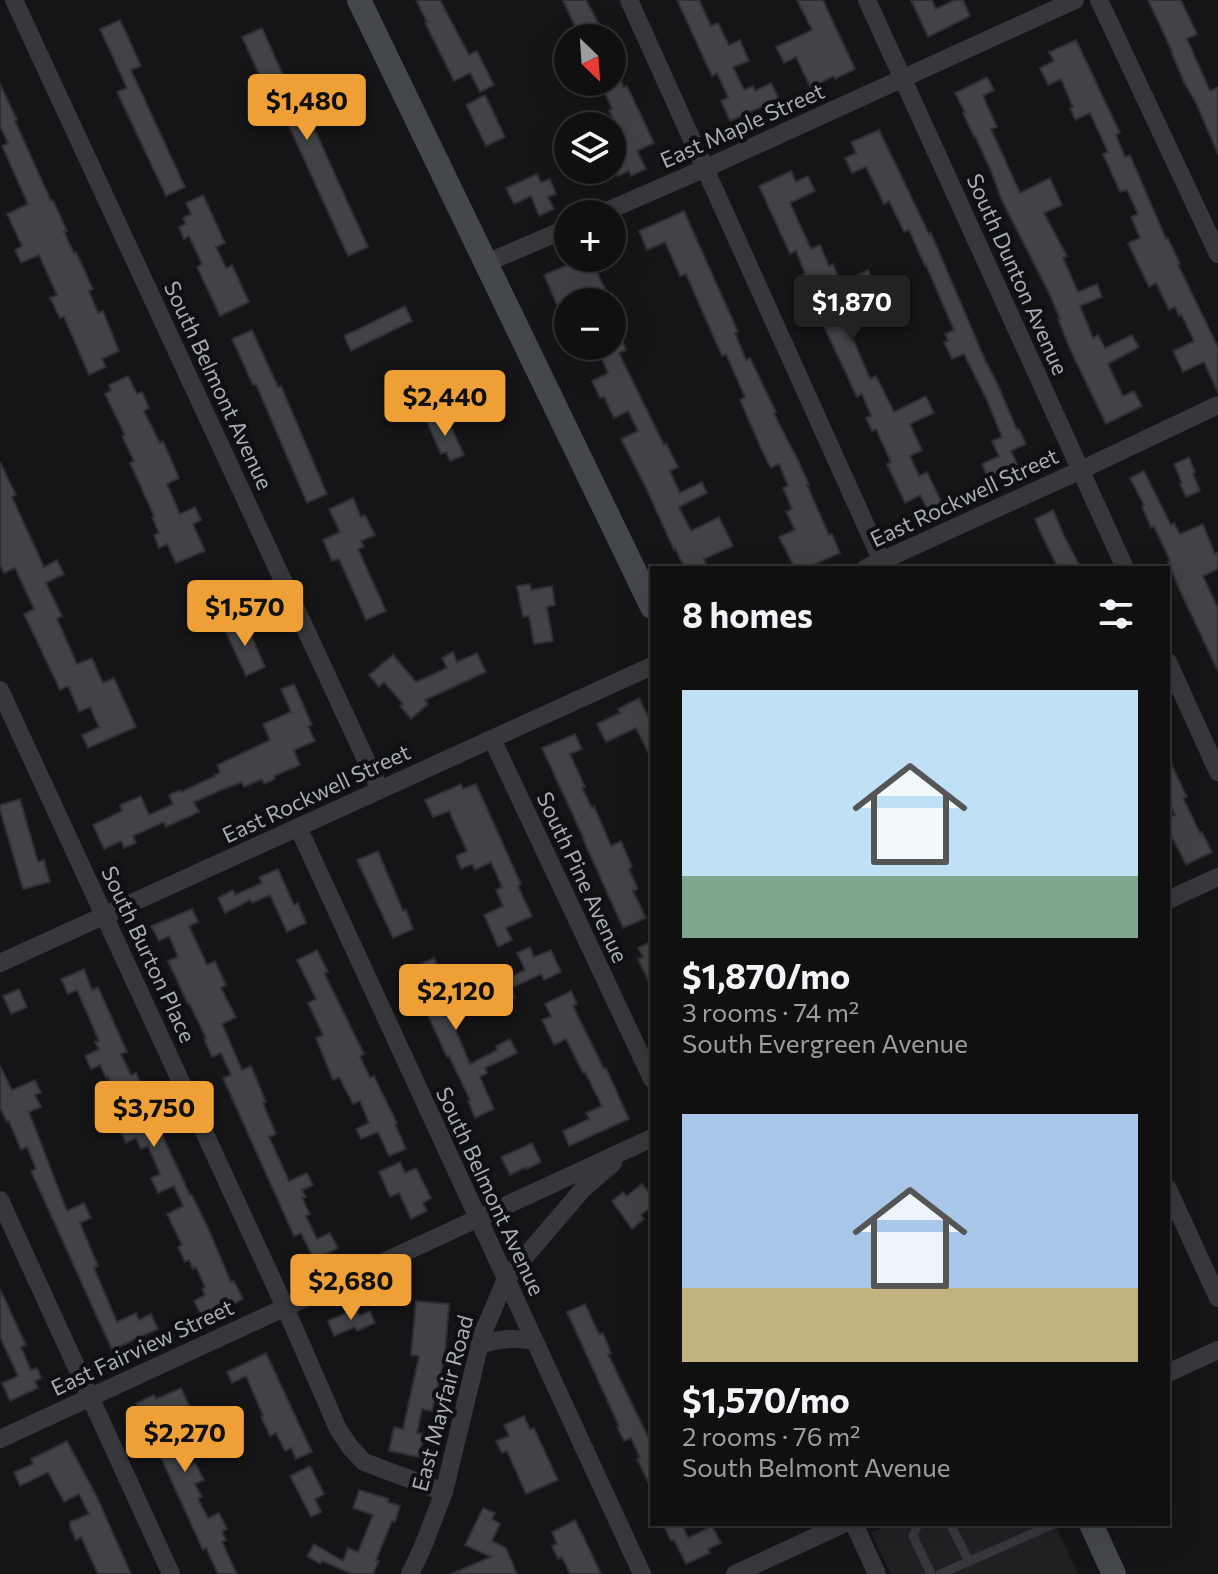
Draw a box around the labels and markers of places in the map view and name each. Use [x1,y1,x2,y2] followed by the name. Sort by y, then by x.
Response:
[242,74,372,142] pin: $1,480
[787,275,917,343] pin: $1,870
[380,370,510,438] pin: $2,440
[180,580,310,648] pin: $1,570
[391,964,521,1032] pin: $2,120
[89,1081,219,1149] pin: $3,750
[286,1254,416,1322] pin: $2,680
[120,1406,250,1474] pin: $2,270

